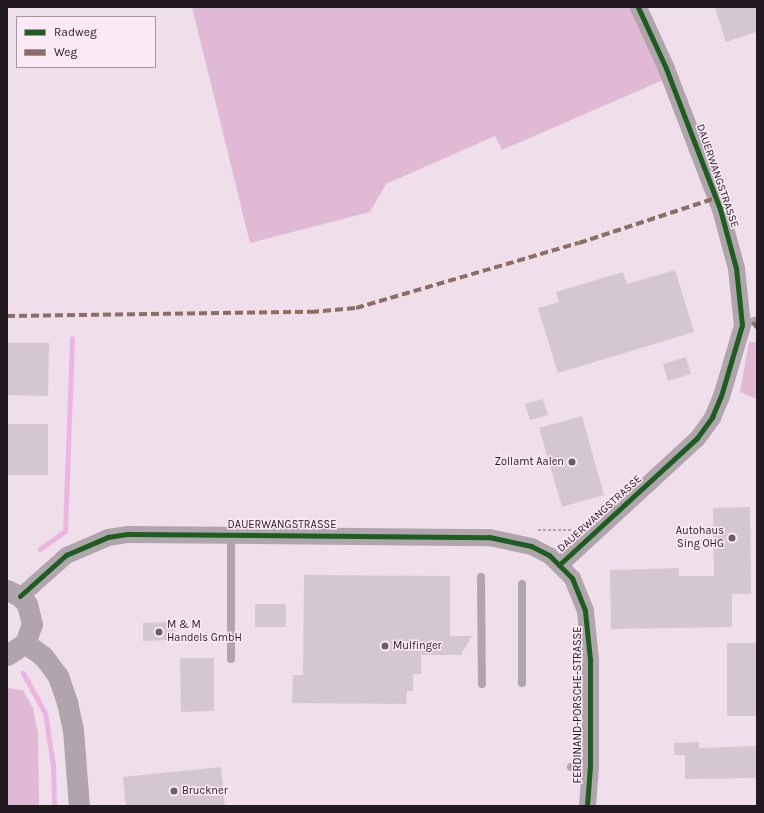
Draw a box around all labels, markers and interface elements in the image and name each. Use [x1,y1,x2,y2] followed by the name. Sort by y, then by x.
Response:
[16,16,156,68] legend
[54,25,97,39] text: Radweg
[54,45,77,59] text: Weg
[693,122,741,230] street label: DAUERWANGSTRASSE
[494,455,564,469] place label: Zollamt Aalen
[567,457,577,467] marker: Zollamt Aalen
[555,473,645,555] street label: DAUERWANGSTRASSE
[228,518,336,532] street label: DAUERWANGSTRASSE
[676,525,724,551] place label: Autohaus Sing OHG
[727,533,737,543] marker: Autohaus Sing OHG
[167,619,242,645] place label: M & M Handels GmbH
[154,627,164,637] marker: M & M Handels GmbH
[571,627,585,783] street label: FERDINAND-PORSCHE-STRASSE
[393,639,442,653] place label: Mulfinger
[380,641,390,651] marker: Mulfinger
[182,784,228,798] place label: Bruckner
[169,786,179,796] marker: Bruckner

